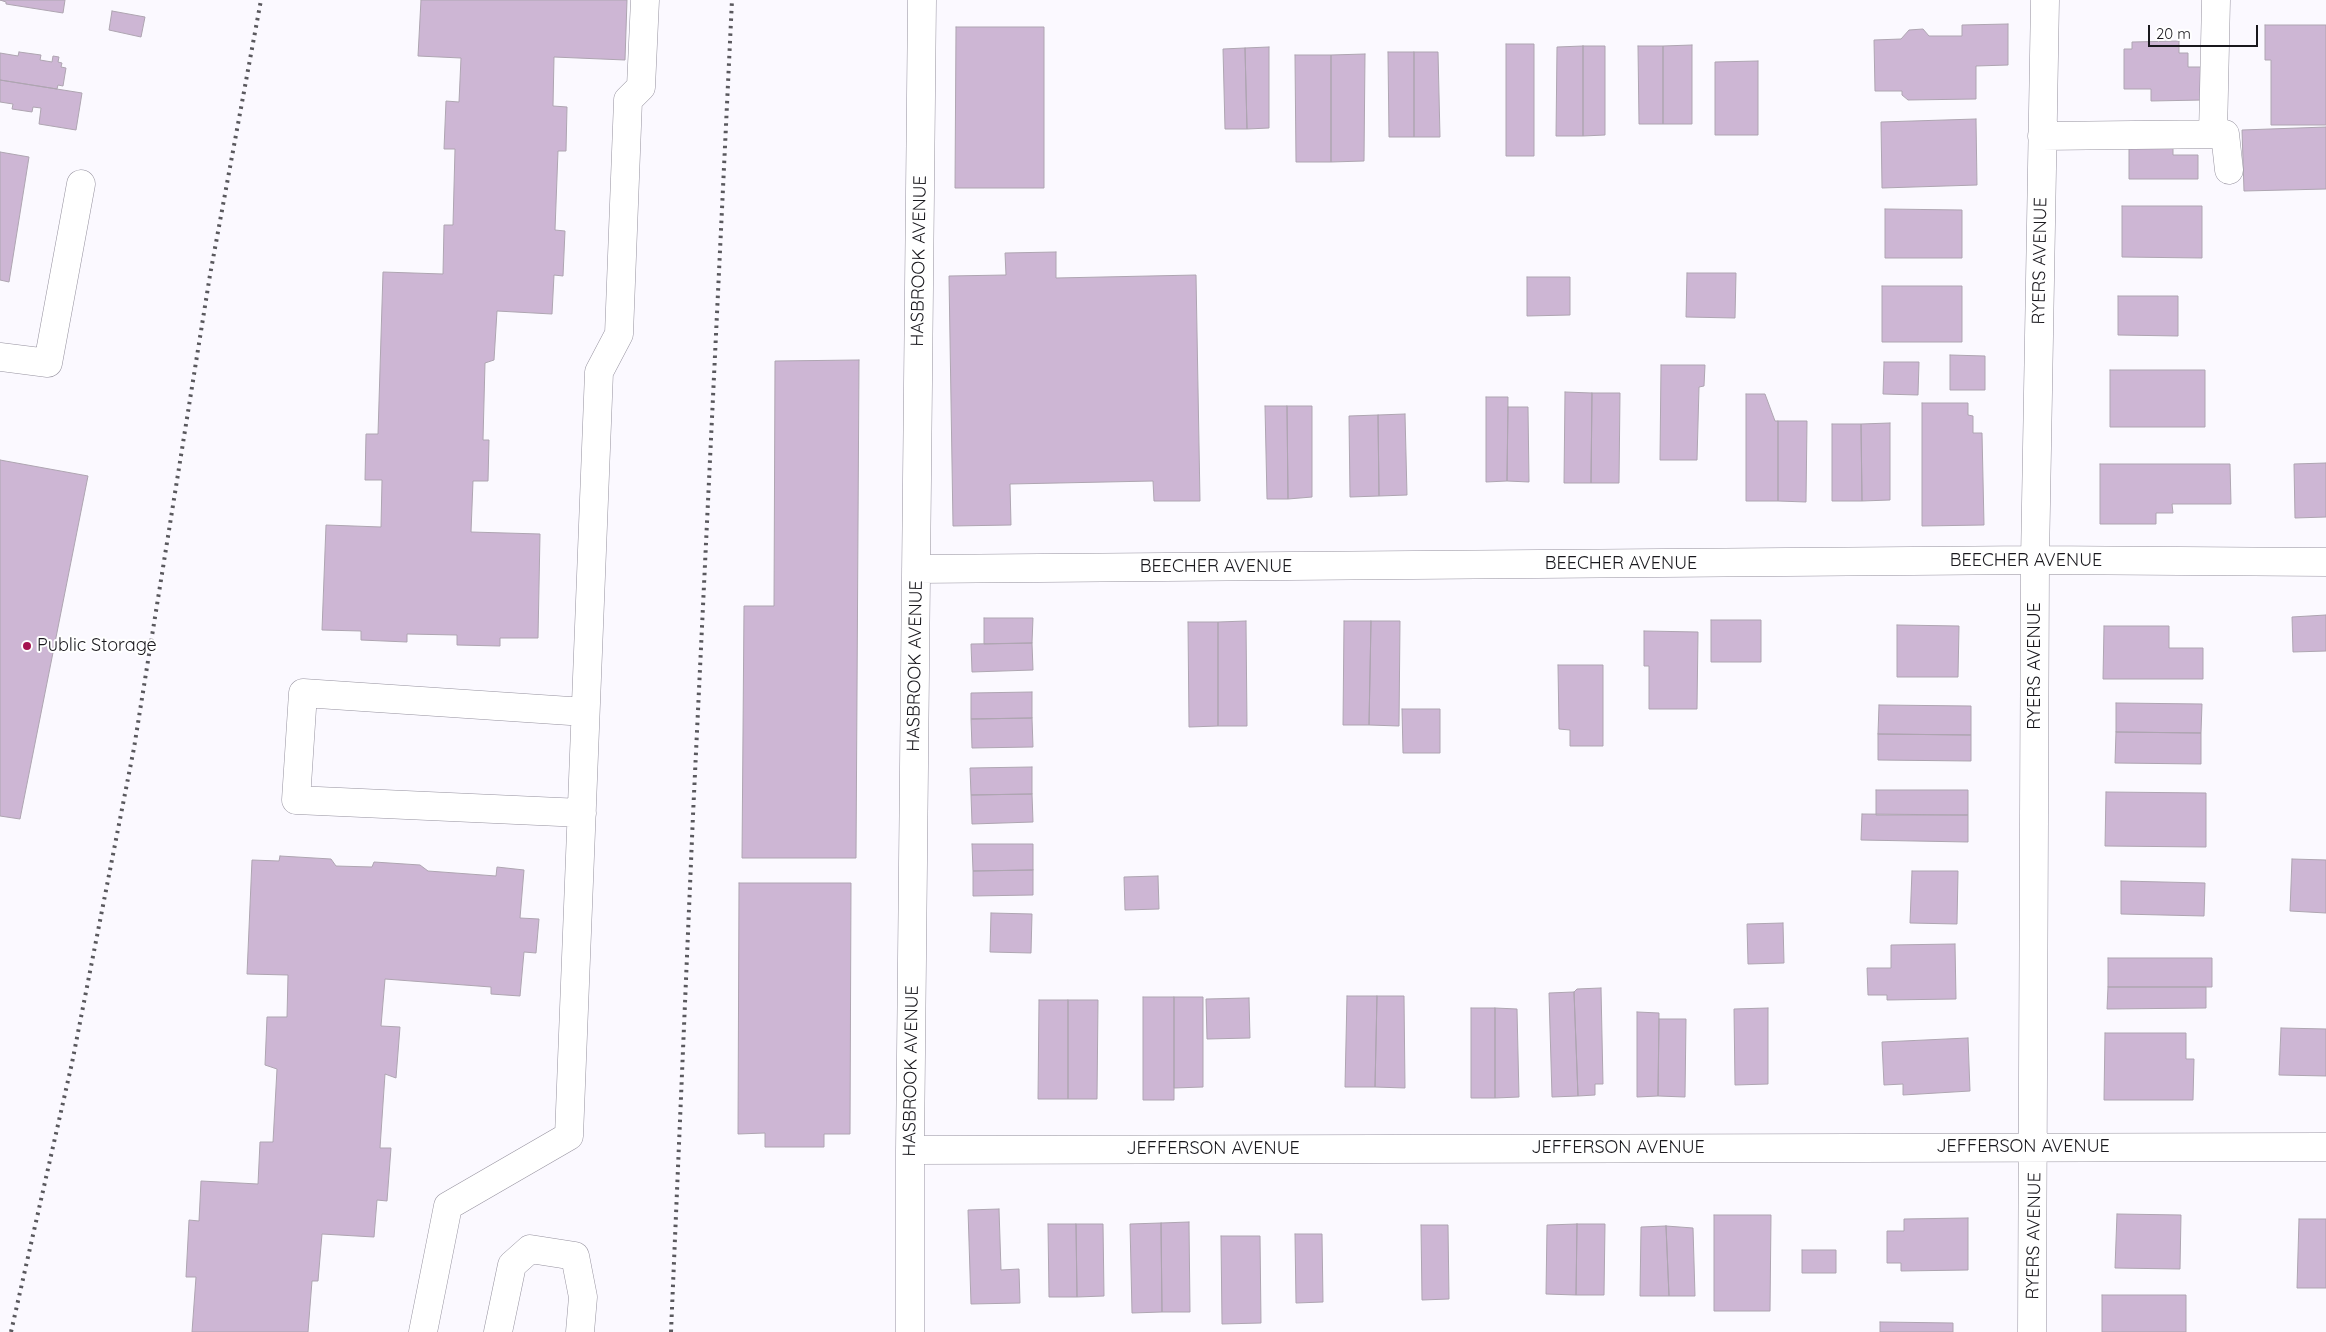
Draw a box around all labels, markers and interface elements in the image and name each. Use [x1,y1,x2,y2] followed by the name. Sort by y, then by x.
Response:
[2151,15,2261,47] scale bar
[2156,24,2191,43] text: 20 m
[907,175,931,347] street label: HASBROOK AVENUE
[2028,197,2052,325] street label: RYERS AVENUE
[1950,550,2102,572] street label: BEECHER AVENUE
[1545,553,1697,575] street label: BEECHER AVENUE
[1140,556,1292,578] street label: BEECHER AVENUE
[903,580,927,752] street label: HASBROOK AVENUE
[2024,602,2046,730] street label: RYERS AVENUE
[37,635,157,657] place label: Public Storage
[21,640,33,652] marker: Public Storage
[899,985,923,1157] street label: HASBROOK AVENUE
[1936,1136,2110,1158] street label: JEFFERSON AVENUE
[1531,1137,1705,1159] street label: JEFFERSON AVENUE
[1126,1138,1300,1160] street label: JEFFERSON AVENUE
[2022,1172,2046,1300] street label: RYERS AVENUE

